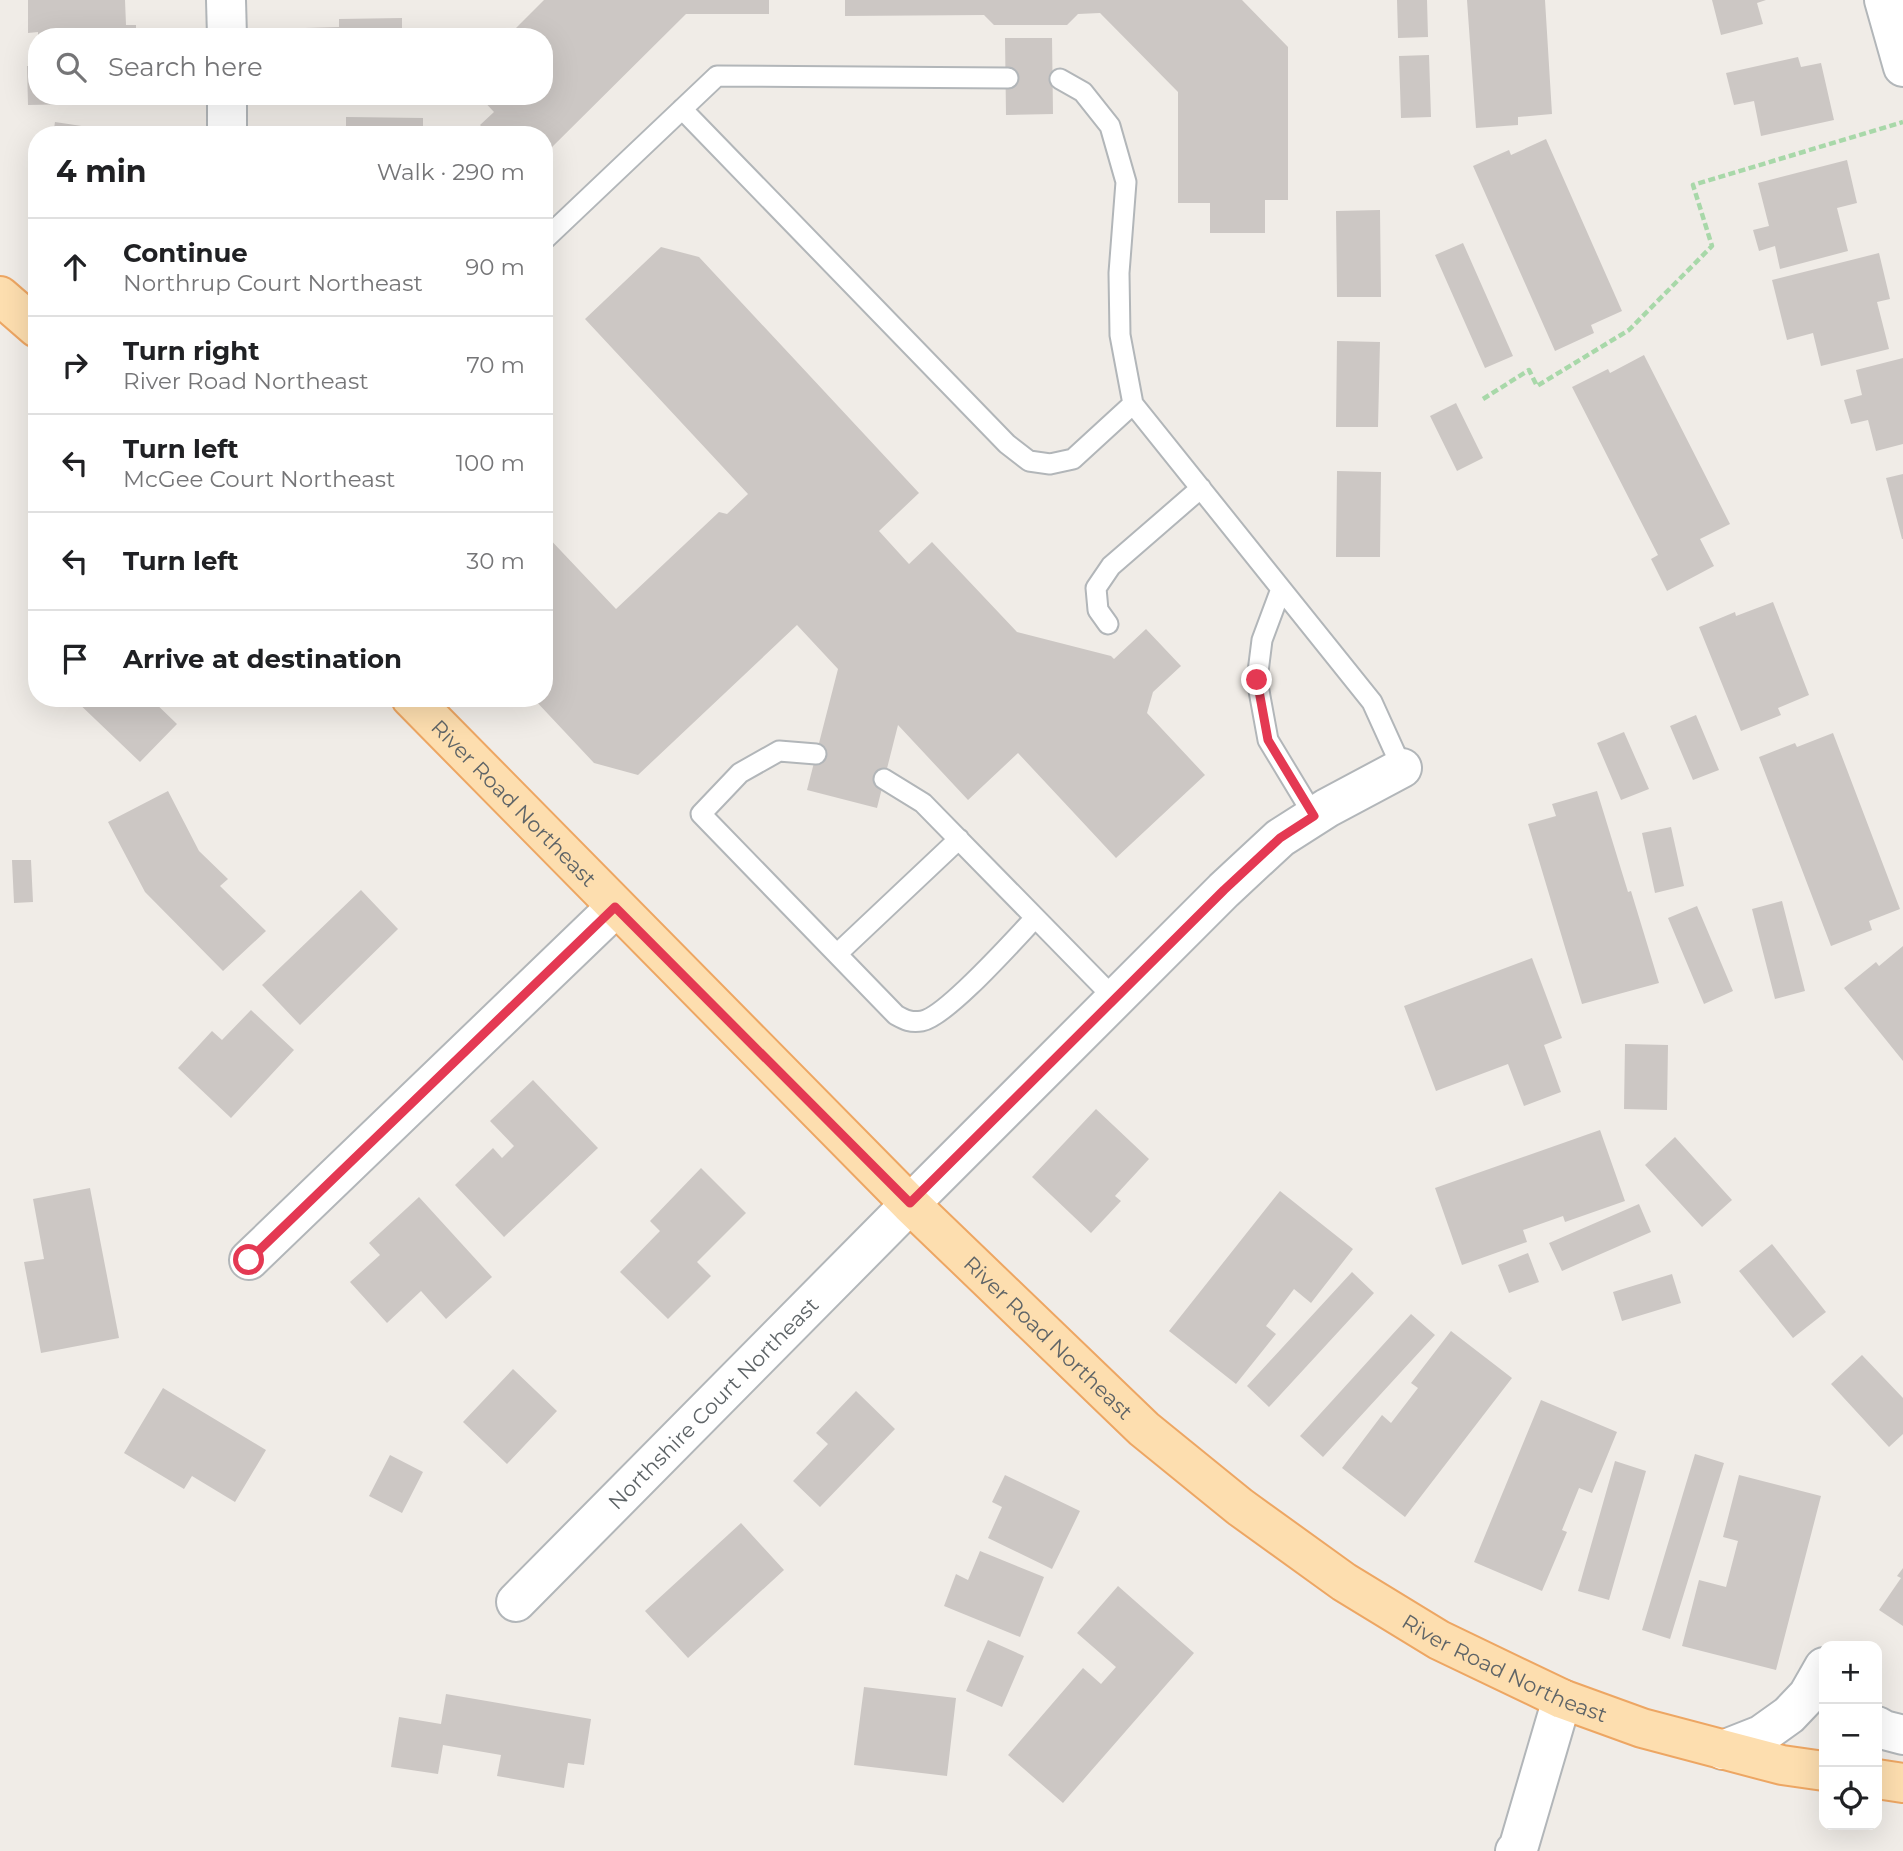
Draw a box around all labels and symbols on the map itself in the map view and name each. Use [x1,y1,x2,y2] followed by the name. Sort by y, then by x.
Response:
[1241,664,1272,695] route end
[427,714,602,891] street label: River Road Northeast
[233,1244,264,1275] route start
[959,1251,1138,1424] street label: River Road Northeast
[603,1292,823,1514] street label: Northshire Court Northeast
[1398,1608,1611,1727] street label: River Road Northeast

